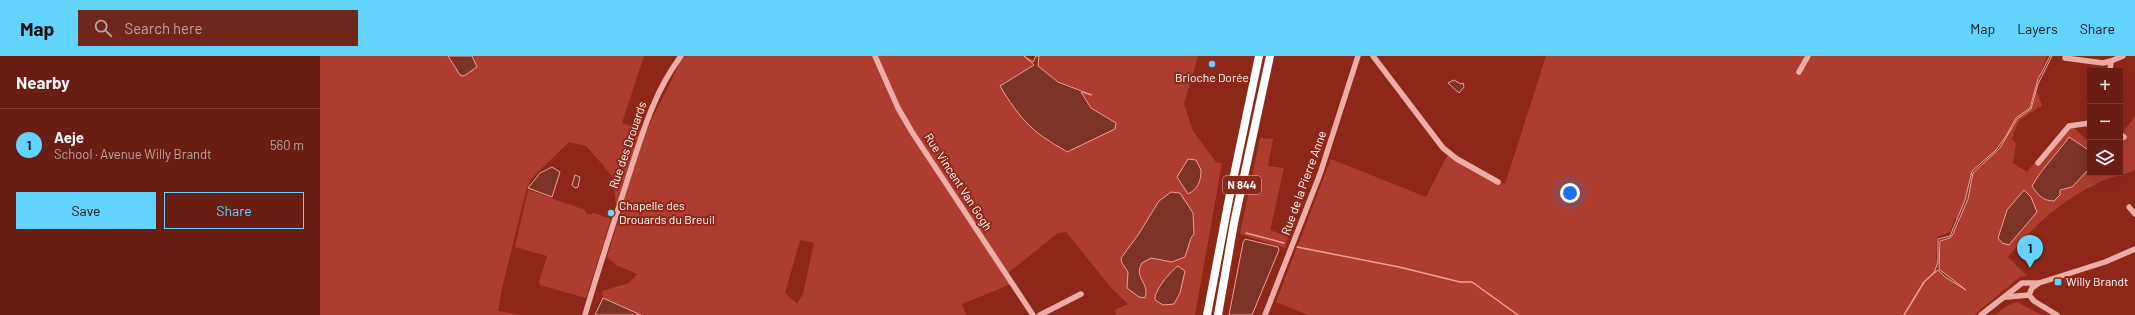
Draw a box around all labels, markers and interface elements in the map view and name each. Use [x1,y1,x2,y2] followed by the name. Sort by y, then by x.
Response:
[78,10,358,46] search box
[20,17,54,40] text: Map
[92,17,114,39] icon: search
[124,19,202,37] text: Search here
[1970,20,1995,37] text: Map
[2017,20,2058,37] text: Layers
[2080,20,2115,37] text: Share
[1207,59,1217,69] marker: Brioche Dorée
[2087,68,2123,176] map controls
[2087,68,2123,104] button: +
[1175,70,1249,84] place label: Brioche Dorée
[16,72,70,92] text: Nearby
[606,99,649,190] street label: Rue des Drouards
[2087,104,2123,140] button: −
[54,128,84,146] text: Aeje
[1278,129,1328,237] street label: Rue de la Pierre Anne
[922,130,996,233] street label: Rue Vincent Van Gogh
[27,137,31,153] text: 1
[270,137,304,153] text: 560 m
[2087,140,2123,176] button: layers
[54,146,212,162] text: School · Avenue Willy Brandt
[1223,176,1261,194] road number: N 844
[1560,183,1580,203] your location
[16,192,156,229] button: Save
[164,192,304,229] button: Share
[619,198,715,226] place label: Chapelle des Drouards du Breuil
[606,208,616,218] marker: Chapelle des Drouards du Breuil
[2017,235,2043,268] pin: 1
[2066,274,2128,288] place label: Willy Brandt
[2053,277,2063,287] marker: Willy Brandt

